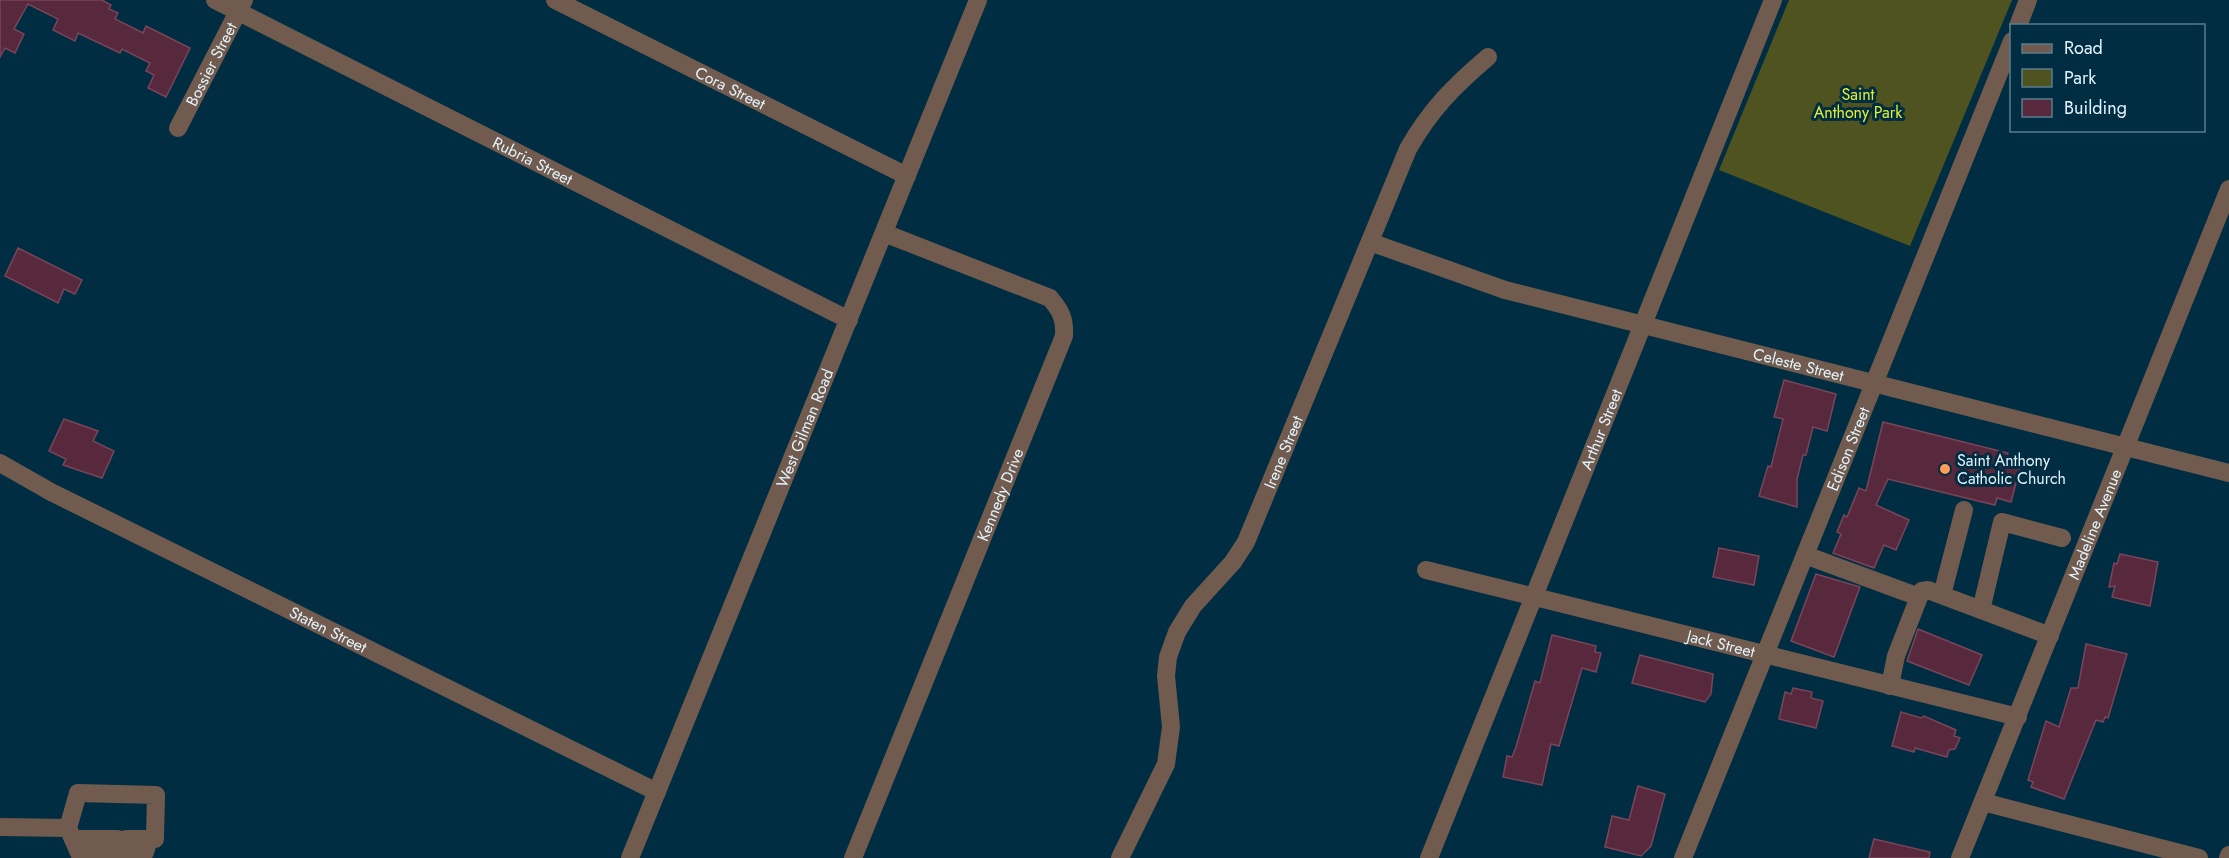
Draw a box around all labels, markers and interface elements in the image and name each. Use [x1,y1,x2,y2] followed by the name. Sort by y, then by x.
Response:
[180,18,243,110] street label: Bossier Street
[2010,24,2205,132] legend
[2064,35,2103,61] text: Road
[691,61,769,115] street label: Cora Street
[2064,65,2096,91] text: Park
[1814,83,1903,124] park label: Saint Anthony Park
[2064,95,2127,121] text: Building
[489,131,577,191] street label: Rubria Street
[1751,342,1846,387] street label: Celeste Street
[770,365,839,491] street label: West Gilman Road
[1575,385,1628,473] street label: Arthur Street
[1821,404,1875,495] street label: Edison Street
[1258,412,1309,492] street label: Irene Street
[971,445,1029,545] street label: Kennedy Drive
[1957,449,2066,490] place label: Saint Anthony Catholic Church
[1938,462,1952,476] marker: Saint Anthony Catholic Church
[2062,465,2127,583] street label: Madeline Avenue
[285,601,371,659] street label: Staten Street
[1683,624,1757,663] street label: Jack Street

